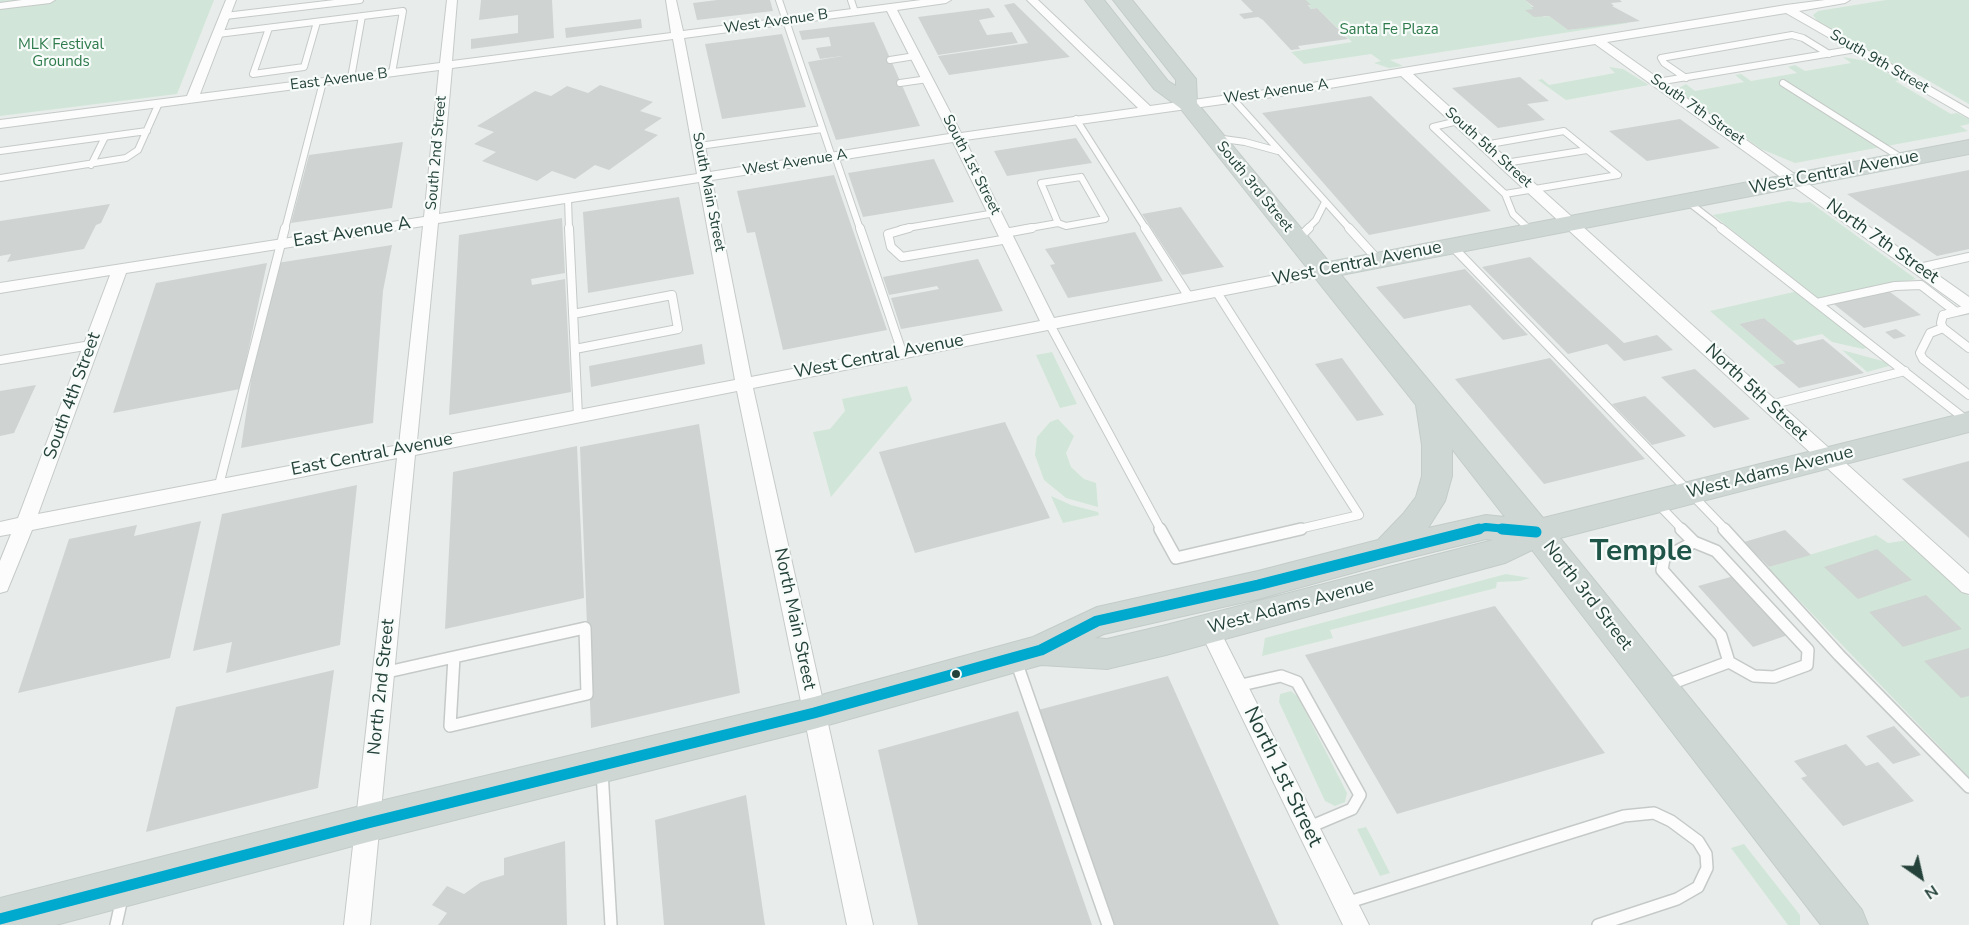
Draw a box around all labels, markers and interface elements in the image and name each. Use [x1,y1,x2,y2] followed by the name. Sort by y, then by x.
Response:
[723,6,829,38] street label: West Avenue B
[1339,21,1439,39] park label: Santa Fe Plaza
[1826,26,1932,98] street label: South 9th Street
[18,36,104,71] park label: MLK Festival Grounds
[289,65,389,95] street label: East Avenue B
[1646,71,1748,149] street label: South 7th Street
[1222,76,1330,108] street label: West Avenue A
[423,95,451,211] street label: South 2nd Street
[1441,104,1535,192] street label: South 5th Street
[938,112,1004,218] street label: South 1st Street
[688,131,728,253] street label: South Main Street
[1212,138,1296,236] street label: South 3rd Street
[741,146,849,180] street label: West Avenue A
[1747,146,1921,200] street label: West Central Avenue
[1822,195,1942,289] street label: North 7th Street
[292,213,412,253] street label: East Avenue A
[1270,237,1444,291] street label: West Central Avenue
[40,330,106,462] street label: South 4th Street
[792,330,966,384] street label: West Central Avenue
[1700,340,1812,446] street label: North 5th Street
[289,429,455,481] street label: East Central Avenue
[1685,442,1855,504] street label: West Adams Avenue
[1590,535,1692,571] district label: Temple
[1538,537,1636,655] street label: North 3rd Street
[768,546,820,692] street label: North Main Street
[1206,574,1376,640] street label: West Adams Avenue
[364,618,400,756] street label: North 2nd Street
[950,668,962,680] unlabelled marker
[1237,703,1327,851] street label: North 1st Street
[1891,847,1951,907] north arrow
[1920,879,1942,904] text: N

